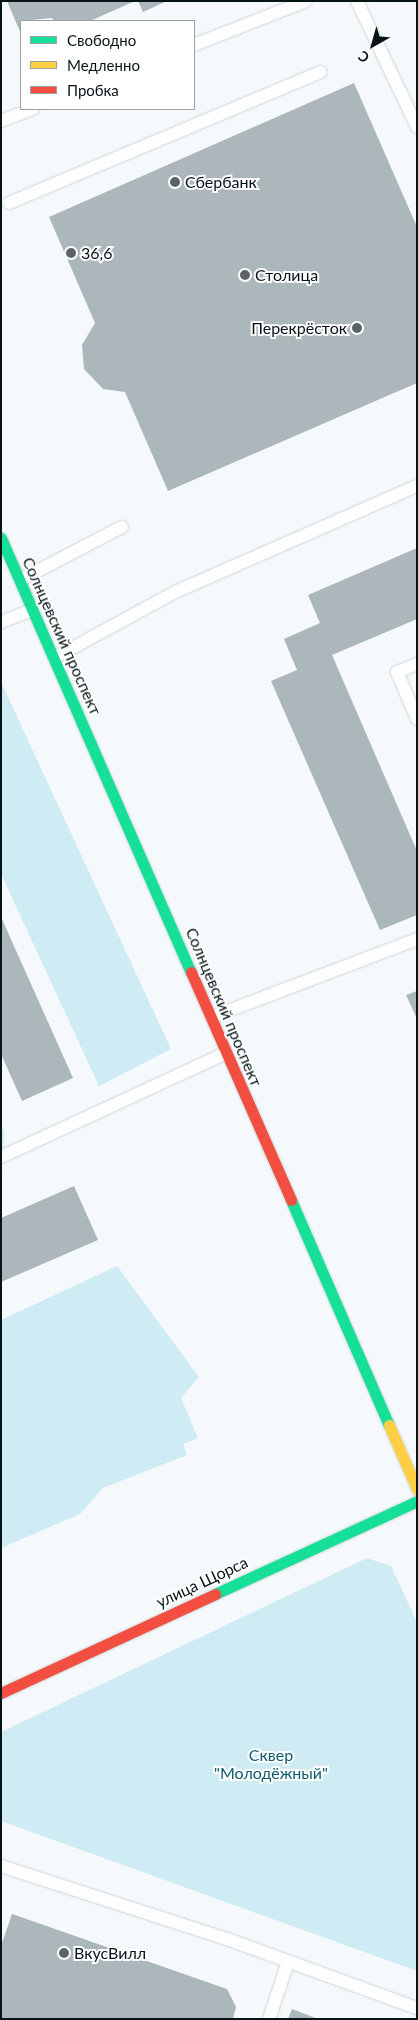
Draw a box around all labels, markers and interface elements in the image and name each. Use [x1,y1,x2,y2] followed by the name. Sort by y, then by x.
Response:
[20,20,195,110] legend
[348,20,398,70] north arrow
[67,31,136,49] text: Свободно
[355,48,372,67] text: С
[67,56,140,74] text: Медленно
[67,81,119,99] text: Пробка
[185,172,257,192] place label: Сбербанк
[169,176,181,188] marker: Сбербанк
[81,243,112,263] place label: 36,6
[65,247,77,259] marker: 36,6
[255,265,318,285] place label: Столица
[239,269,251,281] marker: Столица
[251,318,347,338] place label: Перекрёсток
[351,322,363,334] marker: Перекрёсток
[19,554,105,718] street label: Солнцевский проспект
[182,925,266,1089] street label: Солнцевский проспект
[153,1552,251,1612] street label: улица Щорса
[214,1745,328,1783] park label: Сквер "Молодёжный"
[74,1943,146,1963] place label: ВкусВилл
[58,1947,70,1959] marker: ВкусВилл

